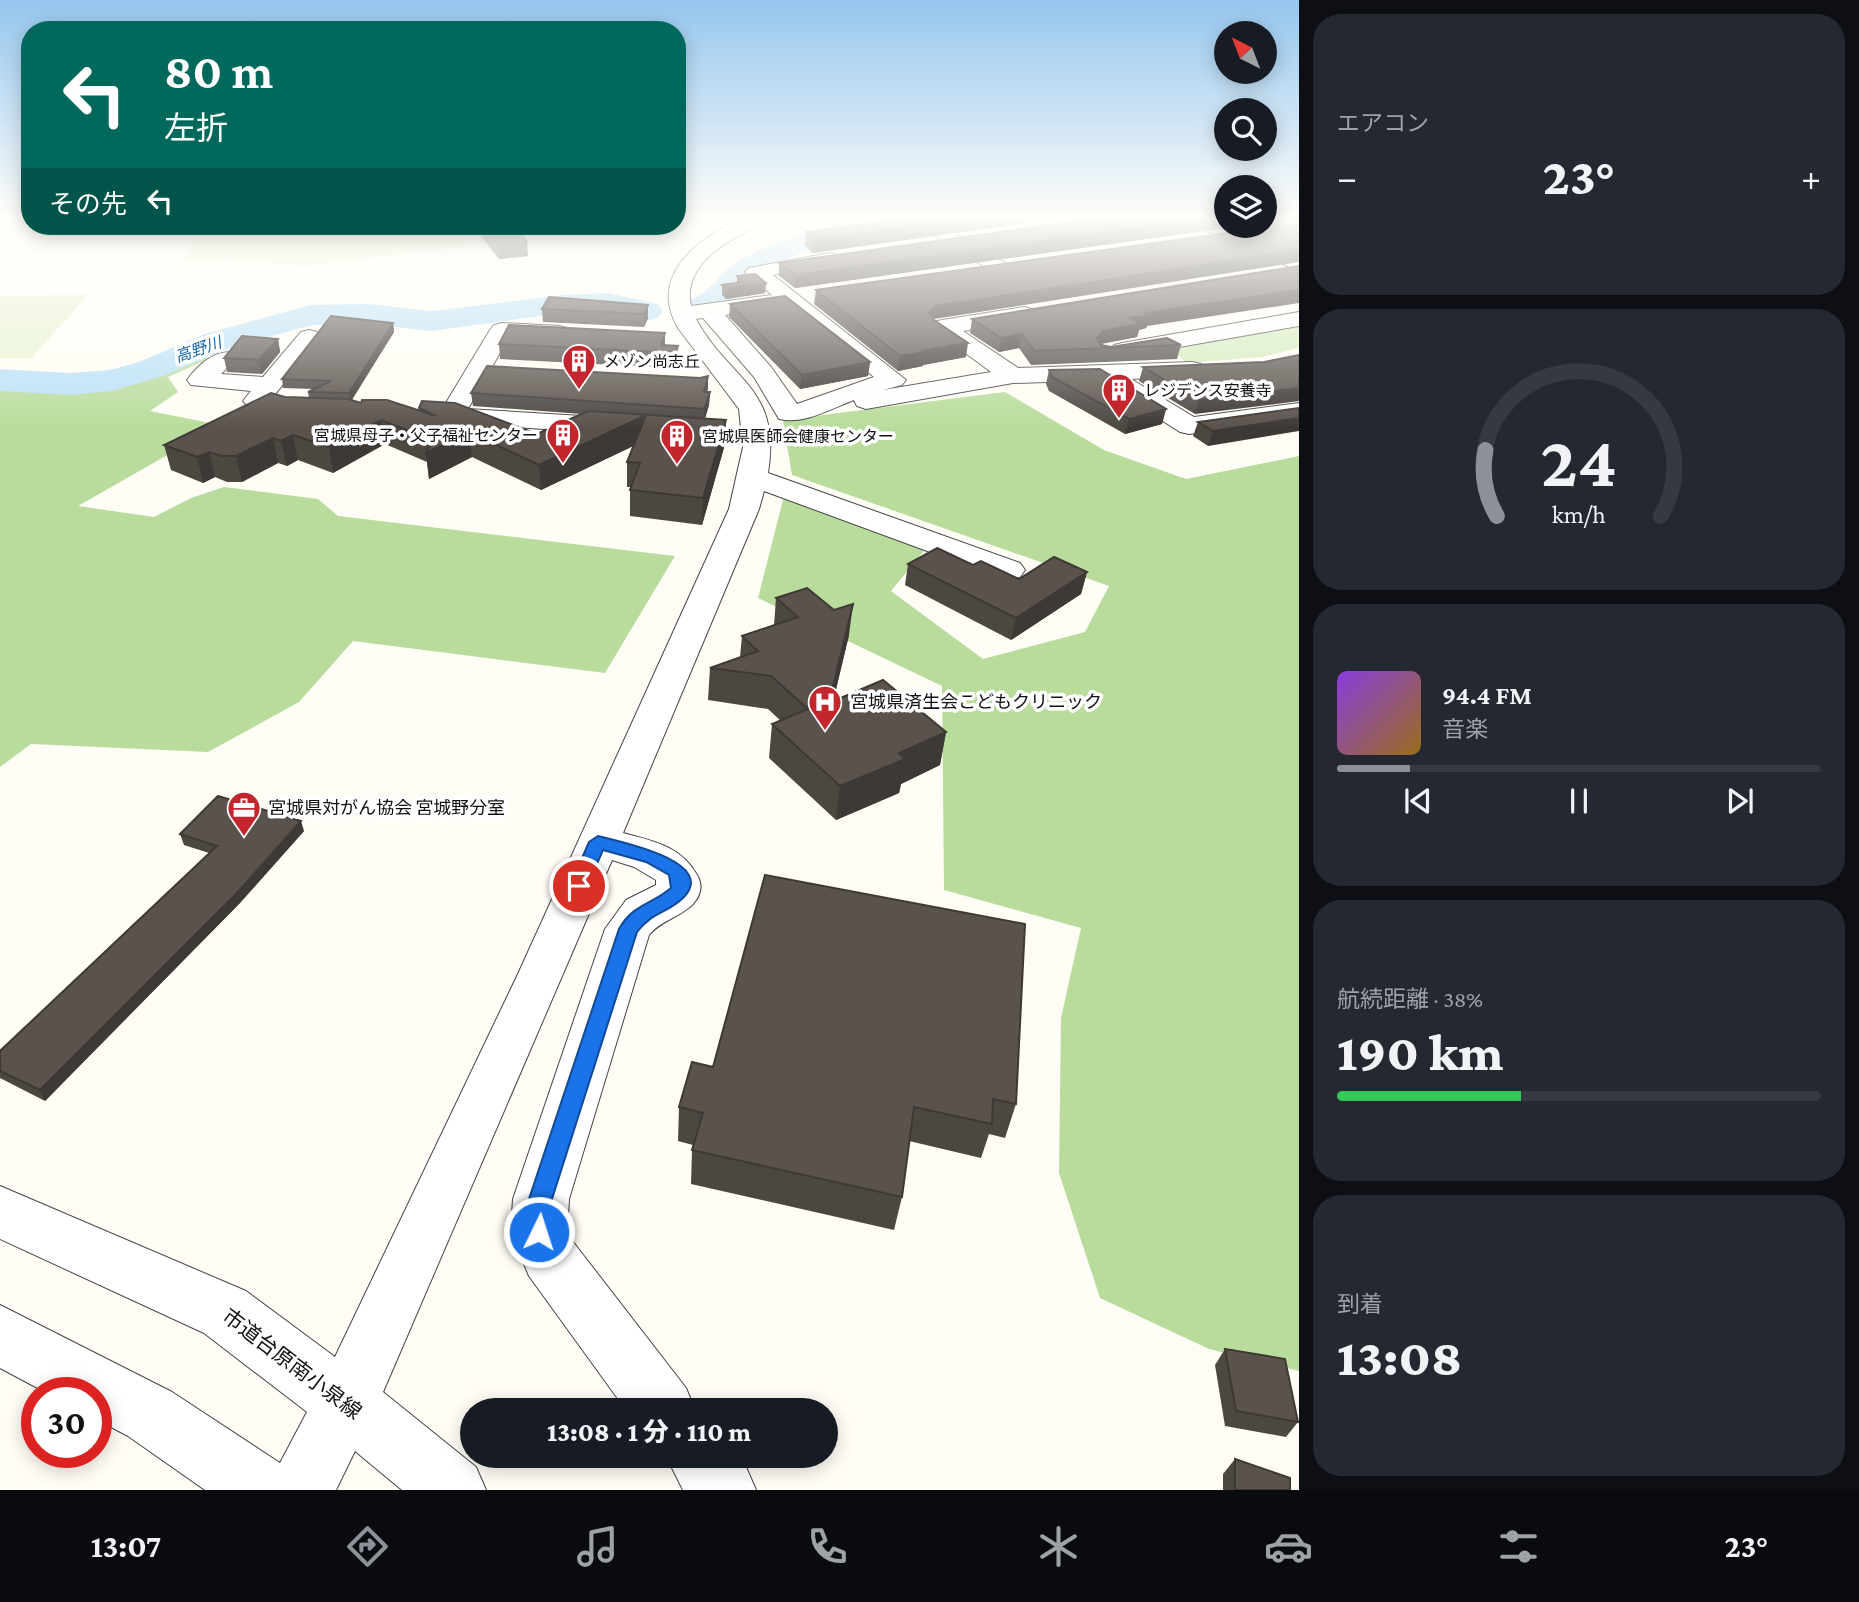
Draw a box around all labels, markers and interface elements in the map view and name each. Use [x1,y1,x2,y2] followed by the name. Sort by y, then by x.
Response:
[1214,21,1278,84] north arrow
[1214,21,1277,238] map controls
[164,44,273,99] text: 80 m
[49,49,140,140] icon: left
[1214,98,1277,161] button: search
[164,110,228,146] text: 左折
[1337,110,1429,136] text: エアコン
[1543,147,1615,205] text: 23°
[1337,156,1357,198] text: −
[1801,156,1821,198] text: +
[1214,175,1277,238] button: layers
[141,182,179,220] icon: left
[49,190,127,219] text: その先
[173,333,226,365] water label: 高野川
[560,342,598,391] building icon: メゾン尚志丘
[604,353,700,370] place label: メゾン尚志丘
[1100,371,1138,420] building icon: レジデンス安養寺
[1144,382,1272,399] place label: レジデンス安養寺
[544,416,582,465] building icon: 宮城県母子・父子福祉センター
[658,417,696,466] building icon: 宮城県医師会健康センター
[1541,421,1617,502] text: 24
[314,427,538,444] place label: 宮城県母子・父子福祉センター
[702,428,894,445] place label: 宮城県医師会健康センター
[1552,501,1606,528] text: km/h
[1442,681,1532,710] text: 94.4 FM
[806,683,844,732] hospital icon: 宮城県済生会こどもクリニック
[850,692,1102,712] place label: 宮城県済生会こどもクリニック
[1442,716,1488,742] text: 音楽
[1399,782,1437,820] icon: previous
[1560,782,1598,820] icon: pause
[1721,782,1759,820] icon: next
[225,789,263,838] office icon: 宮城県対がん協会 宮城野分室
[268,798,505,818] place label: 宮城県対がん協会 宮城野分室
[549,856,609,916] pin
[560,867,598,905] icon: arrive
[1337,986,1483,1012] text: 航続距離 · 38%
[1337,1023,1503,1081] text: 190 km
[502,1195,576,1269] position arrow
[1337,1291,1383,1317] text: 到着
[218,1304,366,1424] street label: 市道台原南小泉線
[1337,1328,1462,1386] text: 13:08
[21,1377,112,1468] speed limit sign: 30
[547,1418,751,1447] text: 13:08 · 1 分 · 110 m
[343,1522,392,1571] icon: directions
[573,1522,622,1571] icon: music
[803,1522,852,1571] icon: phone
[1034,1522,1083,1571] icon: climate
[1264,1522,1313,1571] icon: car
[1494,1522,1543,1571] icon: filters
[91,1528,161,1564] text: 13:07
[1725,1528,1768,1564] text: 23°

